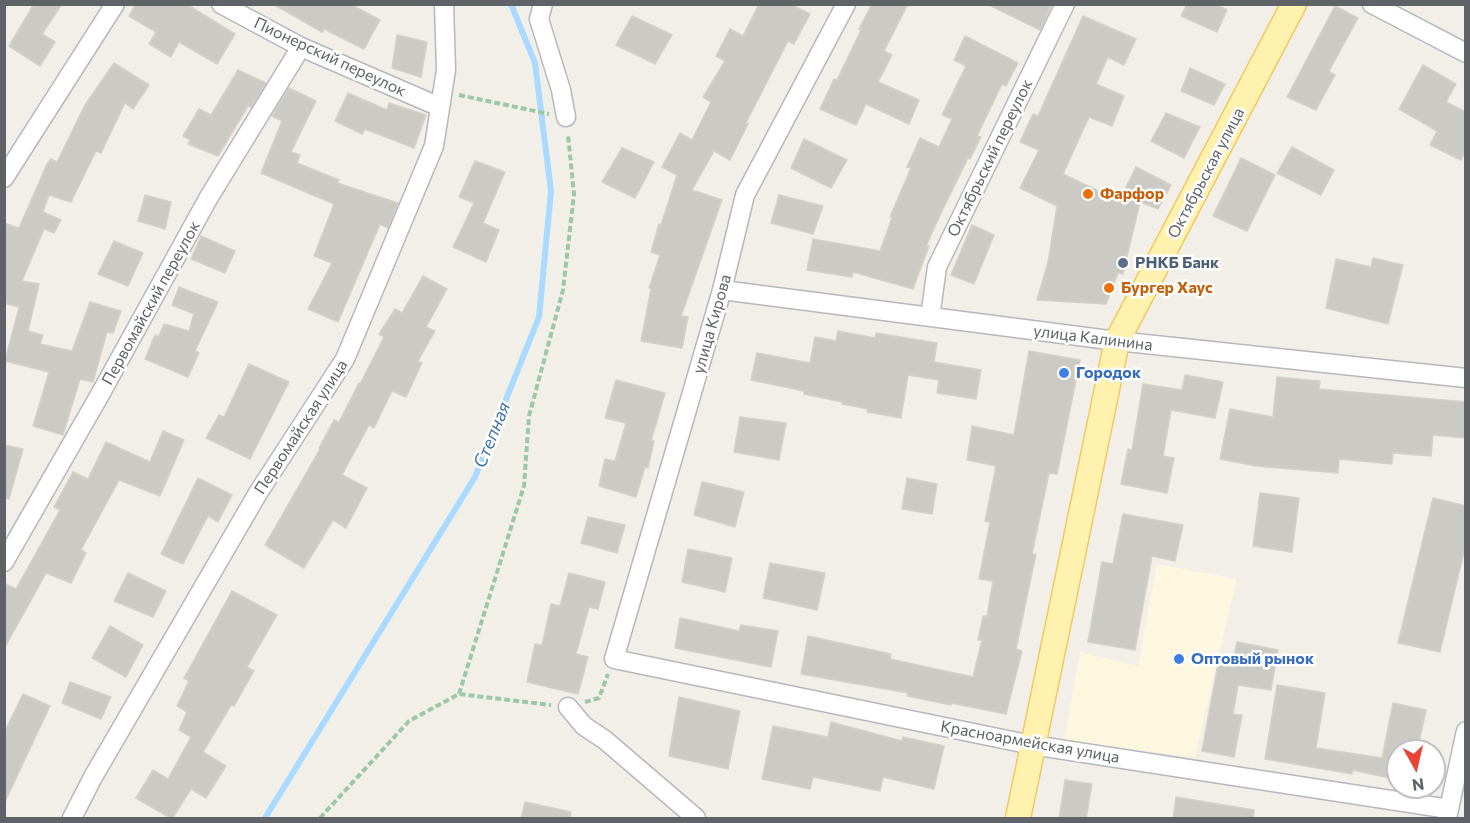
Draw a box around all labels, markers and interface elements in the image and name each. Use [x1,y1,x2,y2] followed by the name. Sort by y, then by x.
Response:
[251,13,409,101] street label: Пионерский переулок
[943,76,1037,240] street label: Октябрьский переулок
[1164,105,1248,241] street label: Октябрьская улица
[1100,184,1164,204] place label: Фарфор
[1081,187,1095,201] marker: Фарфор
[98,218,204,388] street label: Первомайский переулок
[1135,253,1219,273] place label: РНКБ Банк
[1116,256,1130,270] marker: РНКБ Банк
[689,272,735,376] street label: улица Кирова
[1121,278,1213,298] place label: Бургер Хаус
[1102,281,1116,295] marker: Бургер Хаус
[1032,321,1154,355] street label: улица Калинина
[250,356,352,498] street label: Первомайская улица
[1076,363,1141,383] place label: Городок
[1057,366,1071,380] marker: Городок
[469,399,515,471] water label: Степная
[1191,649,1314,669] place label: Оптовый рынок
[1172,652,1186,666] marker: Оптовый рынок
[939,717,1121,767] street label: Красноармейская улица
[1386,739,1446,799] north arrow
[1411,775,1426,796] text: N

